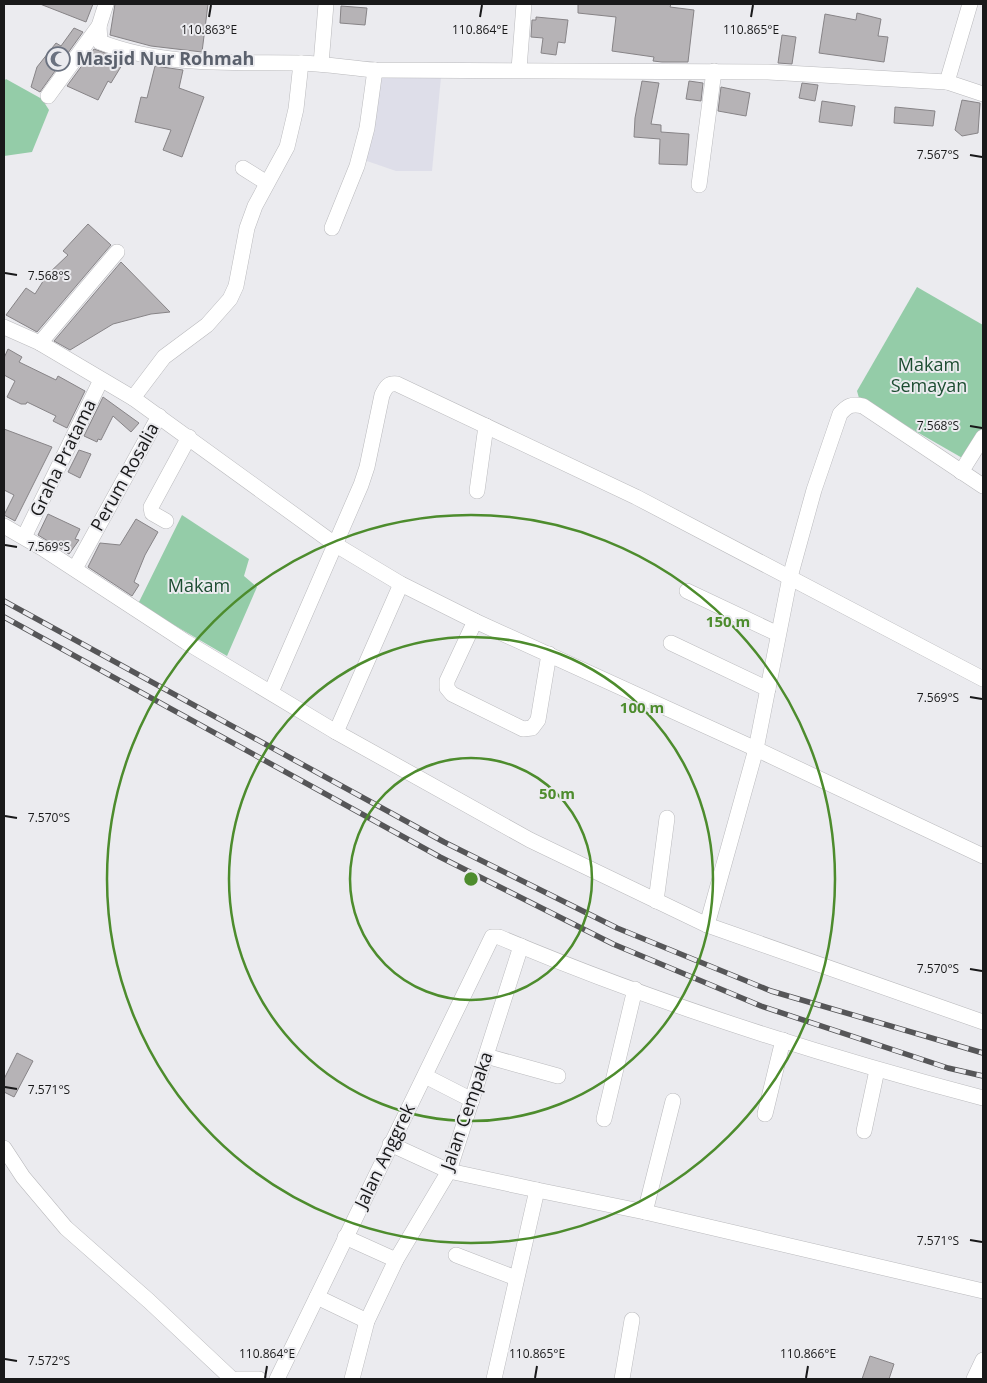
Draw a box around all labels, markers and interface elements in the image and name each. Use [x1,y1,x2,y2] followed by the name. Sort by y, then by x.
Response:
[181,21,237,38] text: 110.863°E
[452,21,508,38] text: 110.864°E
[723,21,779,38] text: 110.865°E
[45,46,71,72] mosque icon: Masjid Nur Rohmah
[76,46,254,70] place label: Masjid Nur Rohmah
[917,146,959,163] text: 7.567°S
[28,267,70,284] text: 7.568°S
[891,352,967,397] park label: Makam Semayan
[23,395,101,520] street label: Graha Pratama
[917,417,959,434] text: 7.568°S
[84,418,164,535] street label: Perum Rosalia
[28,538,70,555] text: 7.569°S
[168,573,230,597] park label: Makam
[706,611,750,631] text: 150 m
[917,689,959,706] text: 7.569°S
[620,697,664,717] text: 100 m
[539,783,575,803] text: 50 m
[28,809,70,826] text: 7.570°S
[462,870,480,888] centre of rings
[917,960,959,977] text: 7.570°S
[434,1048,498,1175] street label: Jalan Cempaka
[28,1081,70,1098] text: 7.571°S
[347,1099,420,1214] street label: Jalan Anggrek
[917,1232,959,1249] text: 7.571°S
[239,1345,295,1362] text: 110.864°E
[509,1345,565,1362] text: 110.865°E
[780,1345,836,1362] text: 110.866°E
[28,1352,70,1369] text: 7.572°S

